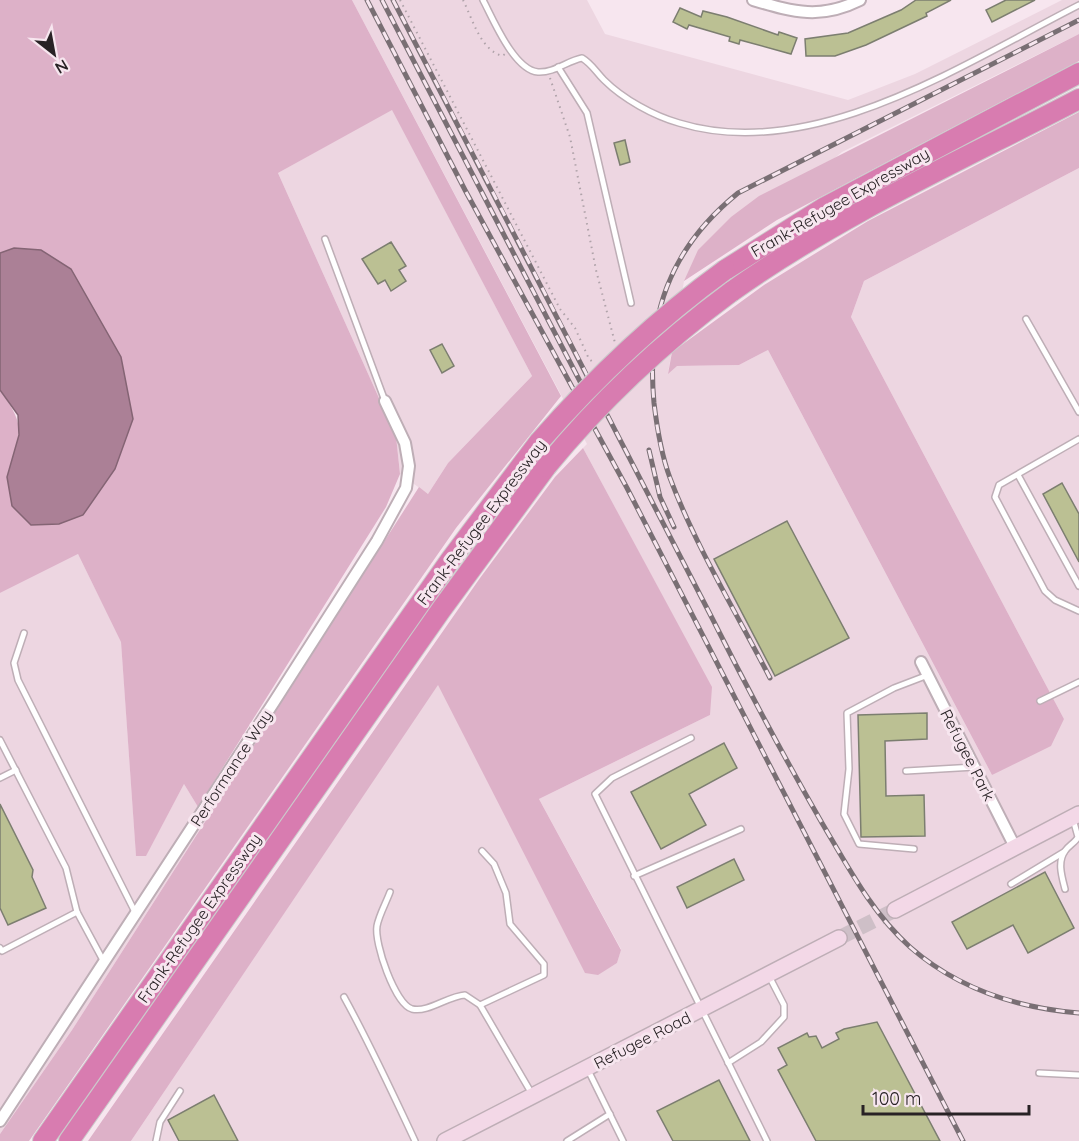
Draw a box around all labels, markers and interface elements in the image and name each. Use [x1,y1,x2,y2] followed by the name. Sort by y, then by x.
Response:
[24,24,84,84] north arrow
[52,55,72,78] text: N
[747,143,933,261] street label: Frank-Refugee Expressway
[412,435,550,609] street label: Frank-Refugee Expressway
[186,706,276,830] street label: Performance Way
[936,706,1000,804] street label: Refugee Park
[133,829,265,1007] street label: Frank-Refugee Expressway
[590,1007,694,1073] street label: Refugee Road
[863,1078,1030,1116] scale bar
[872,1087,921,1110] text: 100 m

